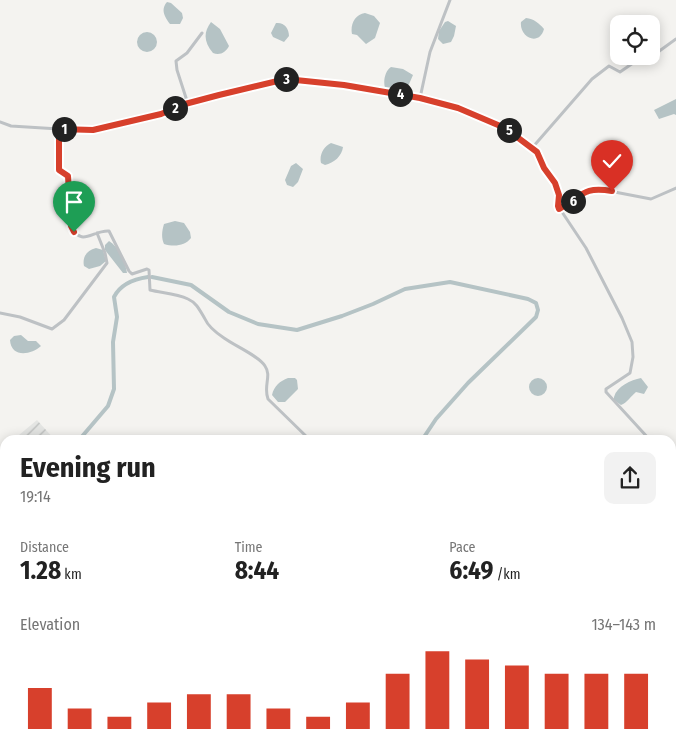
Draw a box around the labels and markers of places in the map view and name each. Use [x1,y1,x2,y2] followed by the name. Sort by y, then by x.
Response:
[274,66,298,92] pin: 3
[388,82,412,106] pin: 4
[162,96,188,120] pin: 2
[52,116,76,142] pin: 1
[496,118,522,142] pin: 5
[591,140,633,191] pin
[53,181,95,232] pin
[560,188,586,214] pin: 6

